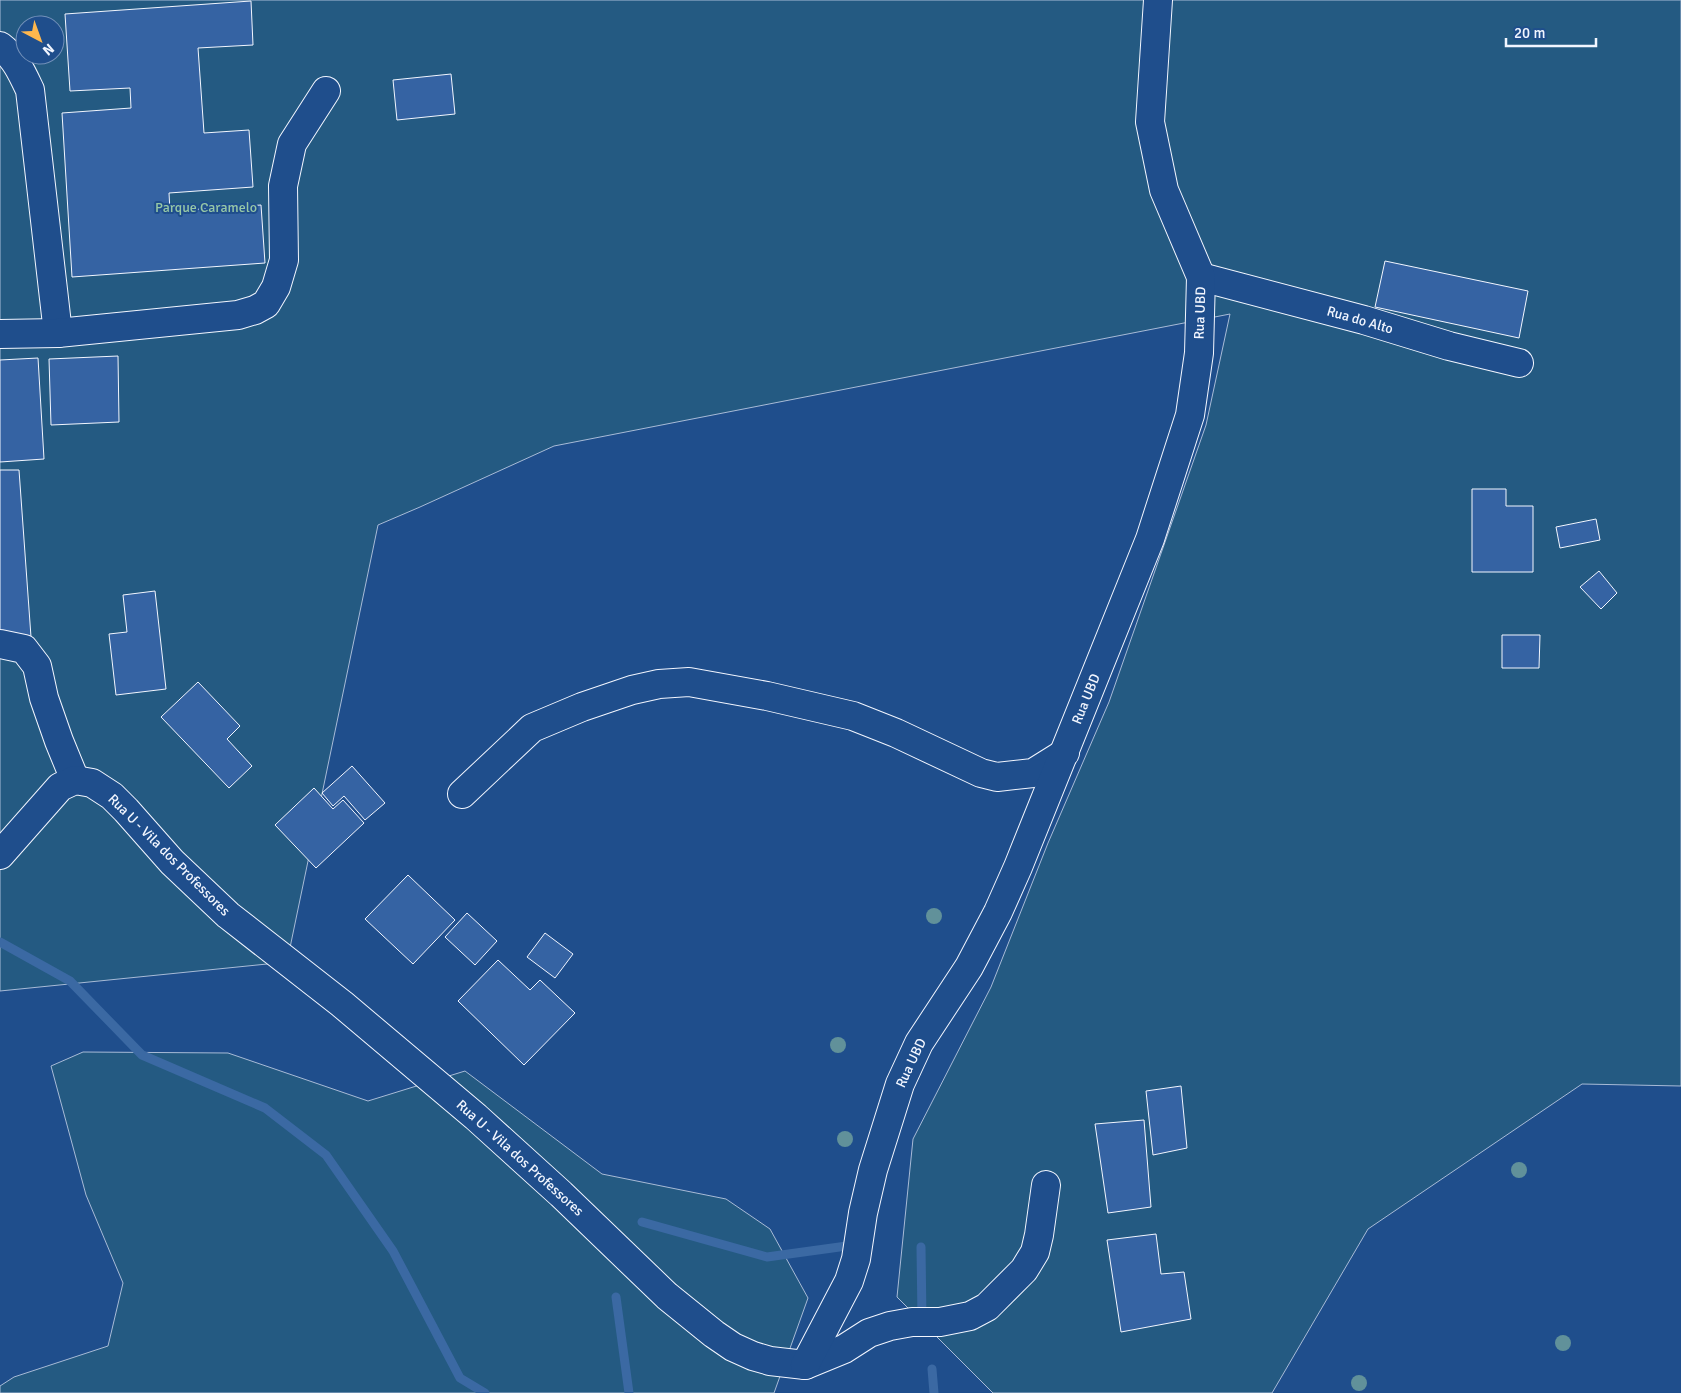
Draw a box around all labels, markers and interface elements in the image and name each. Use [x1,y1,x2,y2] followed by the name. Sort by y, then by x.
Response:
[15,15,65,65] north arrow
[1506,15,1596,47] scale bar
[1514,24,1545,42] text: 20 m
[39,40,57,59] text: N
[155,199,257,216] park label: Parque Caramelo
[1191,286,1209,340] street label: Rua UBD
[1325,302,1395,338] street label: Rua do Alto
[1068,671,1104,727] street label: Rua UBD
[105,791,233,919] street label: Rua U - Vila dos Professores
[892,1035,930,1091] street label: Rua UBD
[453,1096,587,1220] street label: Rua U - Vila dos Professores

